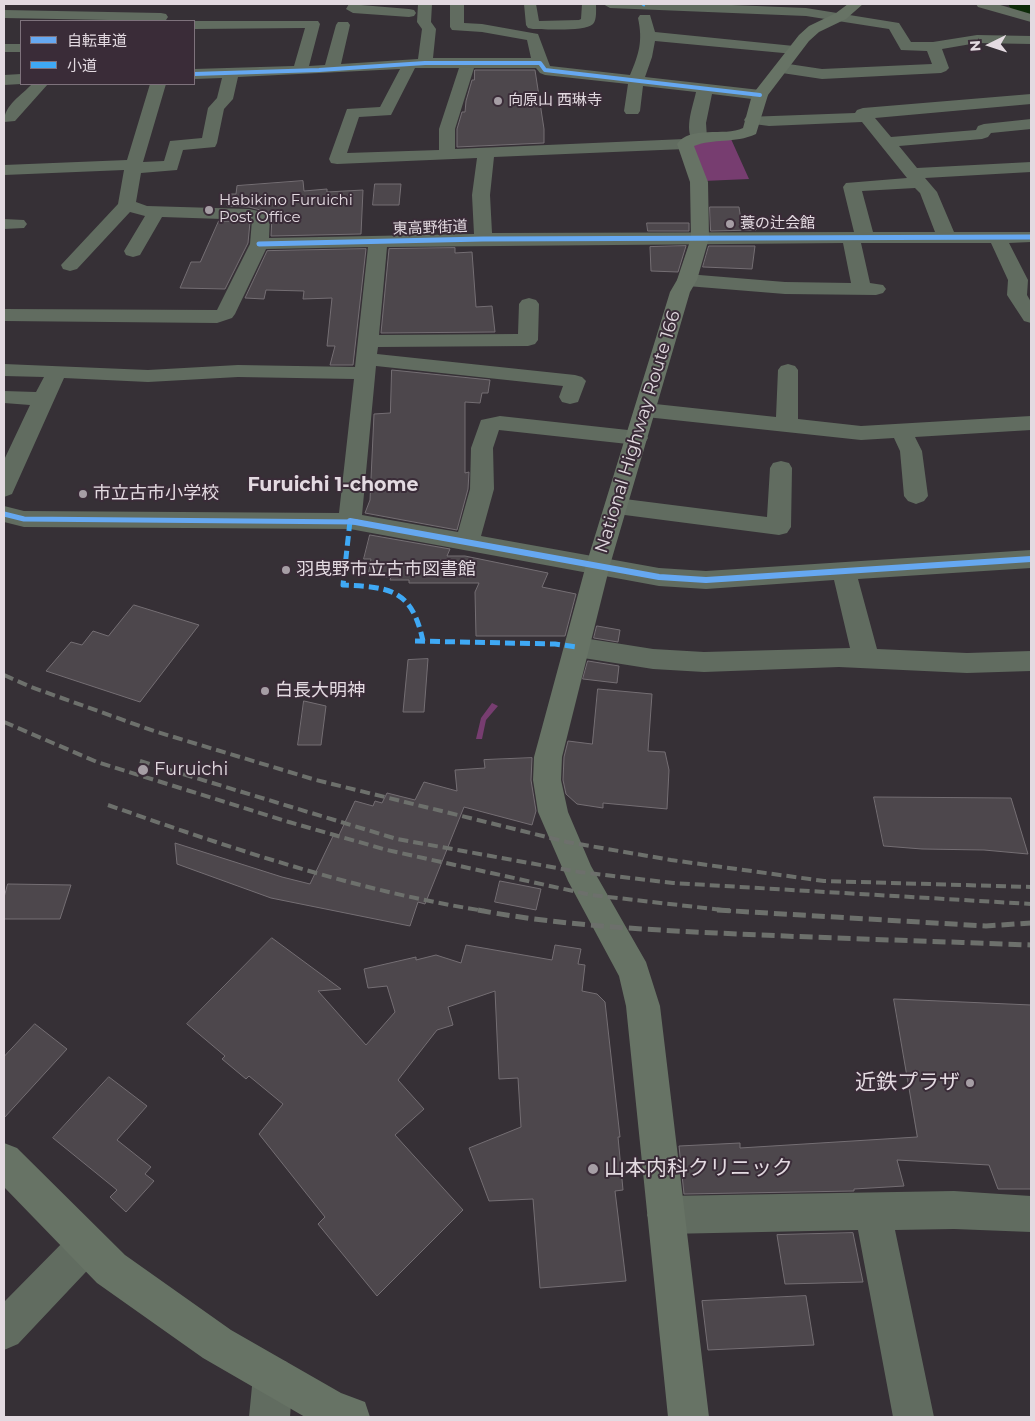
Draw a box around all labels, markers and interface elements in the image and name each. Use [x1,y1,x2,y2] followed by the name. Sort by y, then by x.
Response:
[20,20,195,85] legend
[965,20,1015,70] north arrow
[67,31,127,50] text: 自転車道
[966,40,984,52] text: N
[67,56,97,75] text: 小道
[508,92,602,110] place label: 向原山 西琳寺
[492,95,504,107] marker: 向原山 西琳寺
[219,192,353,227] place label: Habikino Furuichi Post Office
[203,204,215,216] marker: Habikino Furuichi Post Office
[740,215,815,233] place label: 蓑の辻会館
[392,218,468,238] street label: 東高野街道
[724,218,736,230] marker: 蓑の辻会館
[591,308,685,556] street label: National Highway Route 166
[247,474,419,496] district label: Furuichi 1-chome
[93,483,219,505] place label: 市立古市小学校
[77,488,89,500] marker: 市立古市小学校
[296,559,476,581] place label: 羽曳野市立古市図書館
[280,564,292,576] marker: 羽曳野市立古市図書館
[275,680,365,702] place label: 白長大明神
[259,685,271,697] marker: 白長大明神
[154,759,228,781] place label: Furuichi
[136,763,150,777] marker: Furuichi
[855,1070,960,1096] place label: 近鉄プラザ
[964,1077,976,1089] marker: 近鉄プラザ
[604,1156,793,1182] place label: 山本内科クリニック
[586,1162,600,1176] marker: 山本内科クリニック

